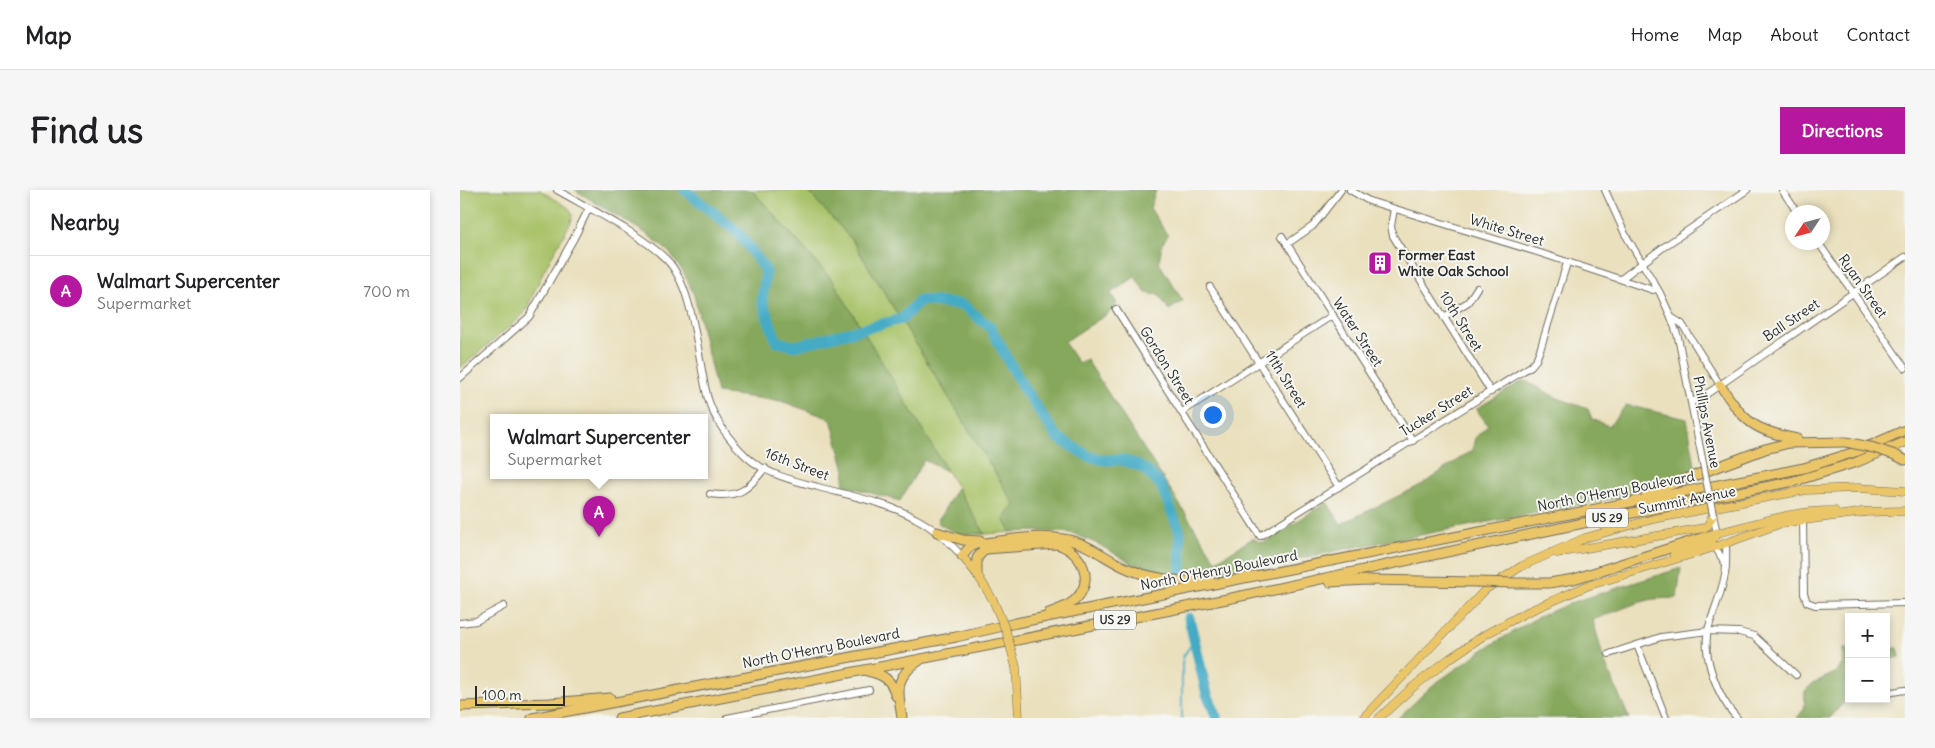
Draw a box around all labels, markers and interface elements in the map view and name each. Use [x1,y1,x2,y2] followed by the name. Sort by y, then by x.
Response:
[25,20,72,50] text: Map
[1631,23,1679,46] text: Home
[1707,23,1742,46] text: Map
[1770,23,1818,46] text: About
[1846,23,1910,46] text: Contact
[1780,107,1905,154] button: Directions
[30,108,143,152] text: Find us
[1785,205,1830,250] north arrow
[50,209,120,236] text: Nearby
[1468,210,1547,250] street label: White Street
[1398,246,1509,280] place label: Former East White Oak School
[1367,250,1393,276] building icon: Former East White Oak School
[1835,251,1892,322] street label: Ryan Street
[97,269,280,293] text: Walmart Supercenter
[61,281,71,301] text: A
[363,281,410,301] text: 700 m
[1435,287,1487,355] street label: 10th Street
[97,293,191,313] text: Supermarket
[1329,294,1387,370] street label: Water Street
[1759,294,1823,345] street label: Ball Street
[1136,323,1198,408] street label: Gordon Street
[1261,347,1311,411] street label: 11th Street
[1689,374,1725,470] street label: Phillips Avenue
[1396,381,1476,441] street label: Tucker Street
[1200,402,1226,428] your location
[490,414,708,479] popup
[508,425,690,449] text: Walmart Supercenter
[762,444,832,485] street label: 16th Street
[508,449,602,469] text: Supermarket
[1536,467,1696,515] street label: North O'Henry Boulevard
[1637,482,1737,518] street label: Summit Avenue
[583,496,615,537] pin: A
[1586,508,1628,528] road number: US 29
[1139,546,1299,594] street label: North O'Henry Boulevard
[1094,610,1136,630] road number: US 29
[1845,613,1890,703] map controls
[1845,613,1890,658] button: +
[741,624,901,672] street label: North O'Henry Boulevard
[1845,658,1890,703] button: −
[475,683,565,706] scale bar
[482,686,522,704] text: 100 m

